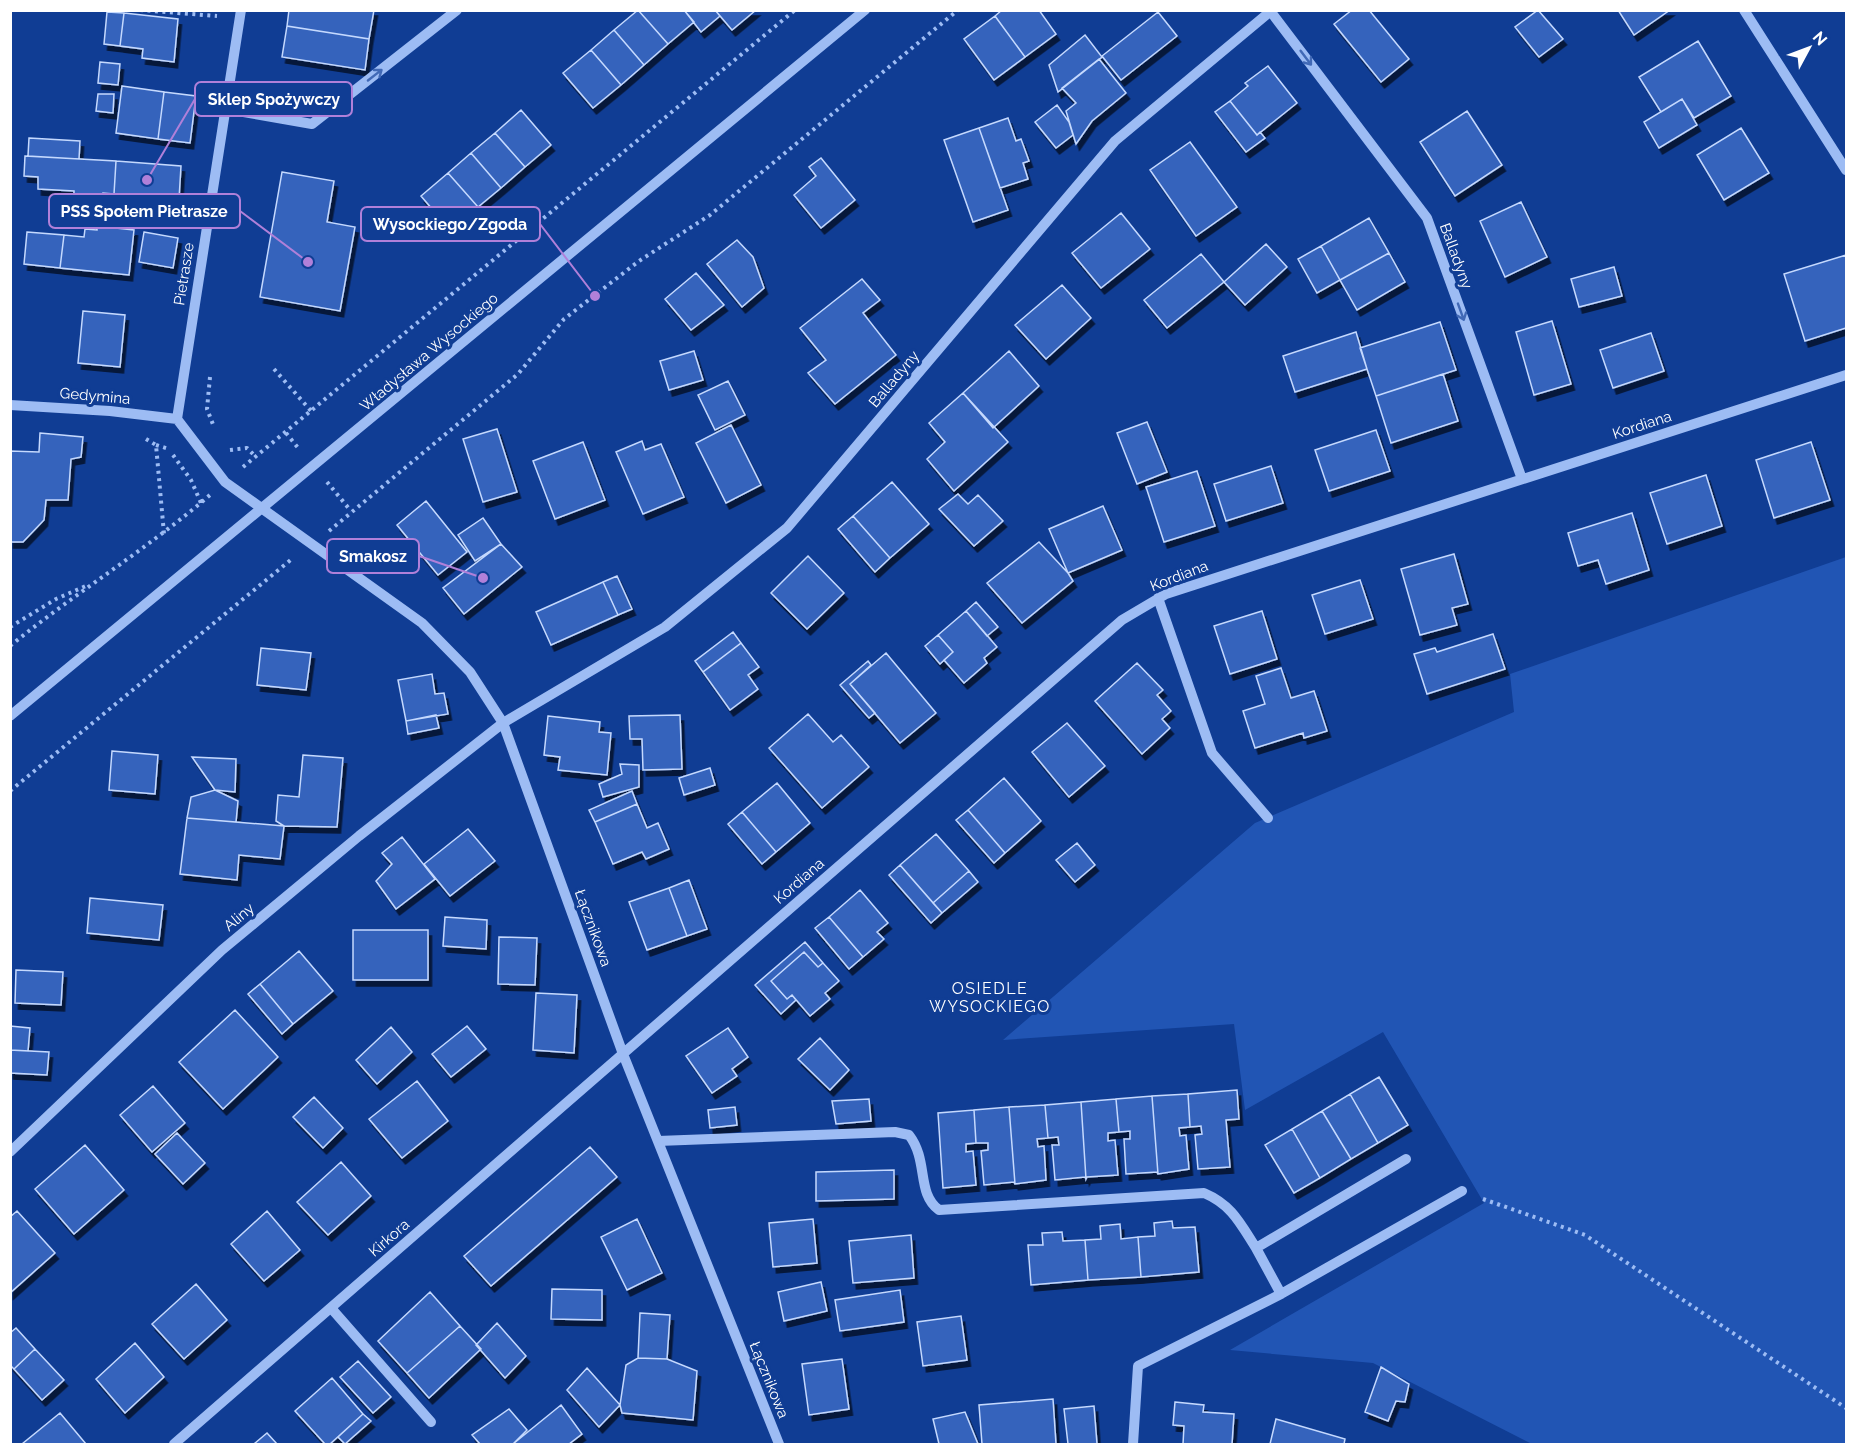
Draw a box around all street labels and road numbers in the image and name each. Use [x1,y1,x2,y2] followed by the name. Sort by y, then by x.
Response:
[1436,221,1476,291] street label: Balladyny
[170,241,198,307] street label: Pietrasze
[356,289,502,415] street label: Władysława Wysockiego
[865,347,923,411] street label: Balladyny
[59,384,131,408] street label: Gedymina
[1610,407,1674,443] street label: Kordiana
[1147,557,1211,595] street label: Kordiana
[770,854,828,908] street label: Kordiana
[571,887,615,969] street label: Łącznikowa
[220,899,258,935] street label: Aliny
[365,1215,413,1261] street label: Kirkora
[745,1339,793,1421] street label: Łącznikowa

